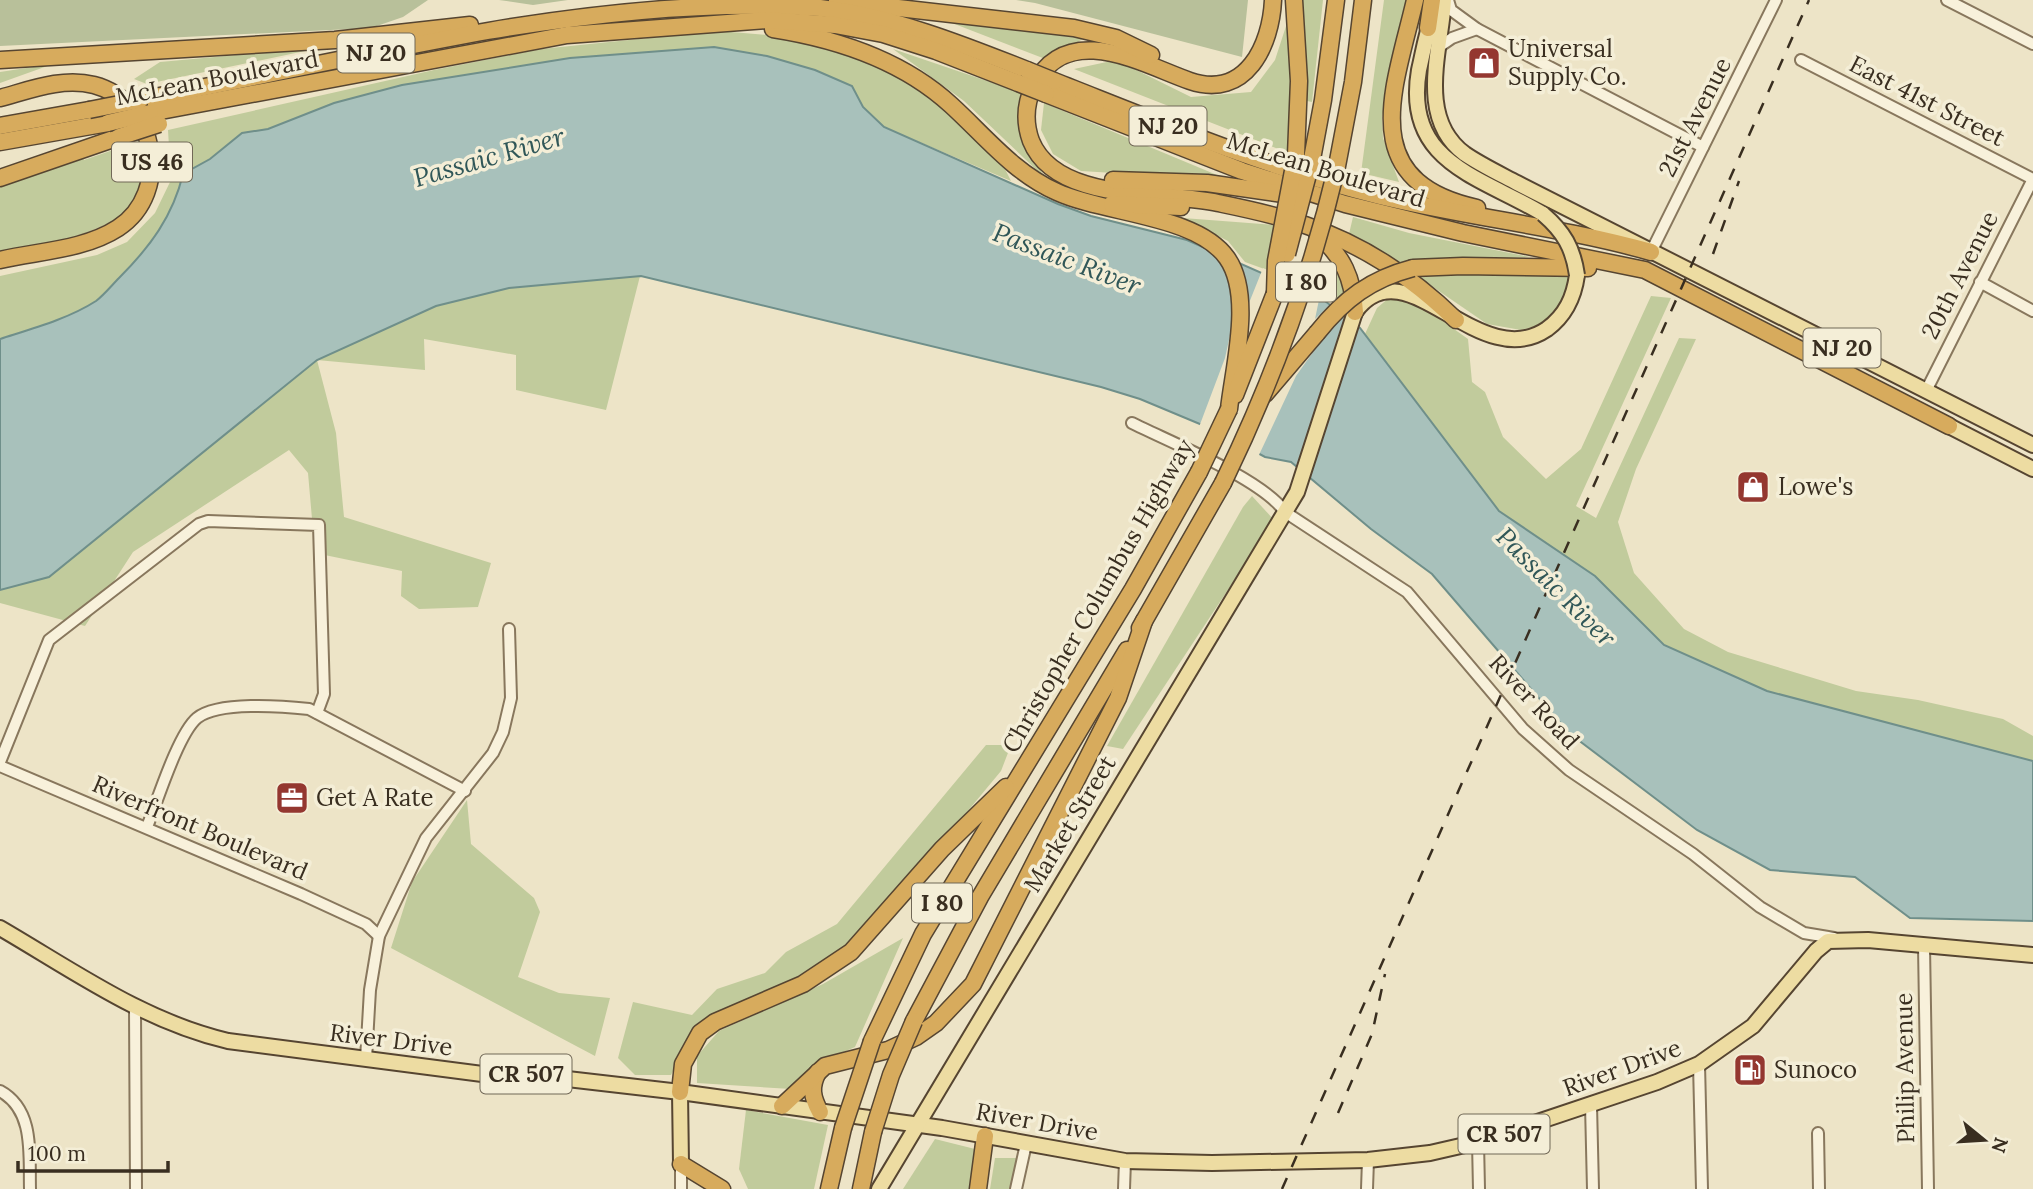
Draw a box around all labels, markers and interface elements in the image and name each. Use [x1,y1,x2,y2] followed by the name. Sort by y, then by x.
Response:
[1508,33,1627,92] place label: Universal Supply Co.
[338,34,414,72] road number: NJ 20
[113,43,321,112] street label: McLean Boulevard
[1465,44,1503,82] shop icon: Universal Supply Co.
[1844,48,2011,153] street label: East 41st Street
[1651,52,1738,182] street label: 21st Avenue
[1130,106,1206,146] road number: NJ 20
[409,119,569,194] water label: Passaic River
[1223,125,1429,214] street label: McLean Boulevard
[112,142,192,182] road number: US 46
[1914,206,2005,344] street label: 20th Avenue
[988,215,1146,302] water label: Passaic River
[1276,262,1336,302] road number: I 80
[1804,328,1881,368] road number: NJ 20
[995,433,1200,758] street label: Christopher Columbus Highway
[1734,468,1772,506] shop icon: Lowe's
[1778,471,1853,502] place label: Lowe's
[1490,520,1623,654] water label: Passaic River
[1482,647,1586,756] street label: River Road
[1017,749,1123,898] street label: Market Street
[88,768,313,887] street label: Riverfront Boulevard
[273,779,311,817] office icon: Get A Rate
[316,782,434,813] place label: Get A Rate
[912,884,972,922] road number: I 80
[1888,992,1921,1144] street label: Philip Avenue
[328,1017,454,1062] street label: River Drive
[1558,1032,1685,1103] street label: River Drive
[1731,1051,1769,1089] fuel station icon: Sunoco
[480,1054,572,1093] road number: CR 507
[1774,1054,1857,1085] place label: Sunoco
[974,1096,1101,1148] street label: River Drive
[1949,1105,2019,1175] north arrow
[1458,1114,1550,1154] road number: CR 507
[18,1130,168,1174] scale bar
[1986,1135,2014,1156] text: N
[28,1140,86,1167] text: 100 m

